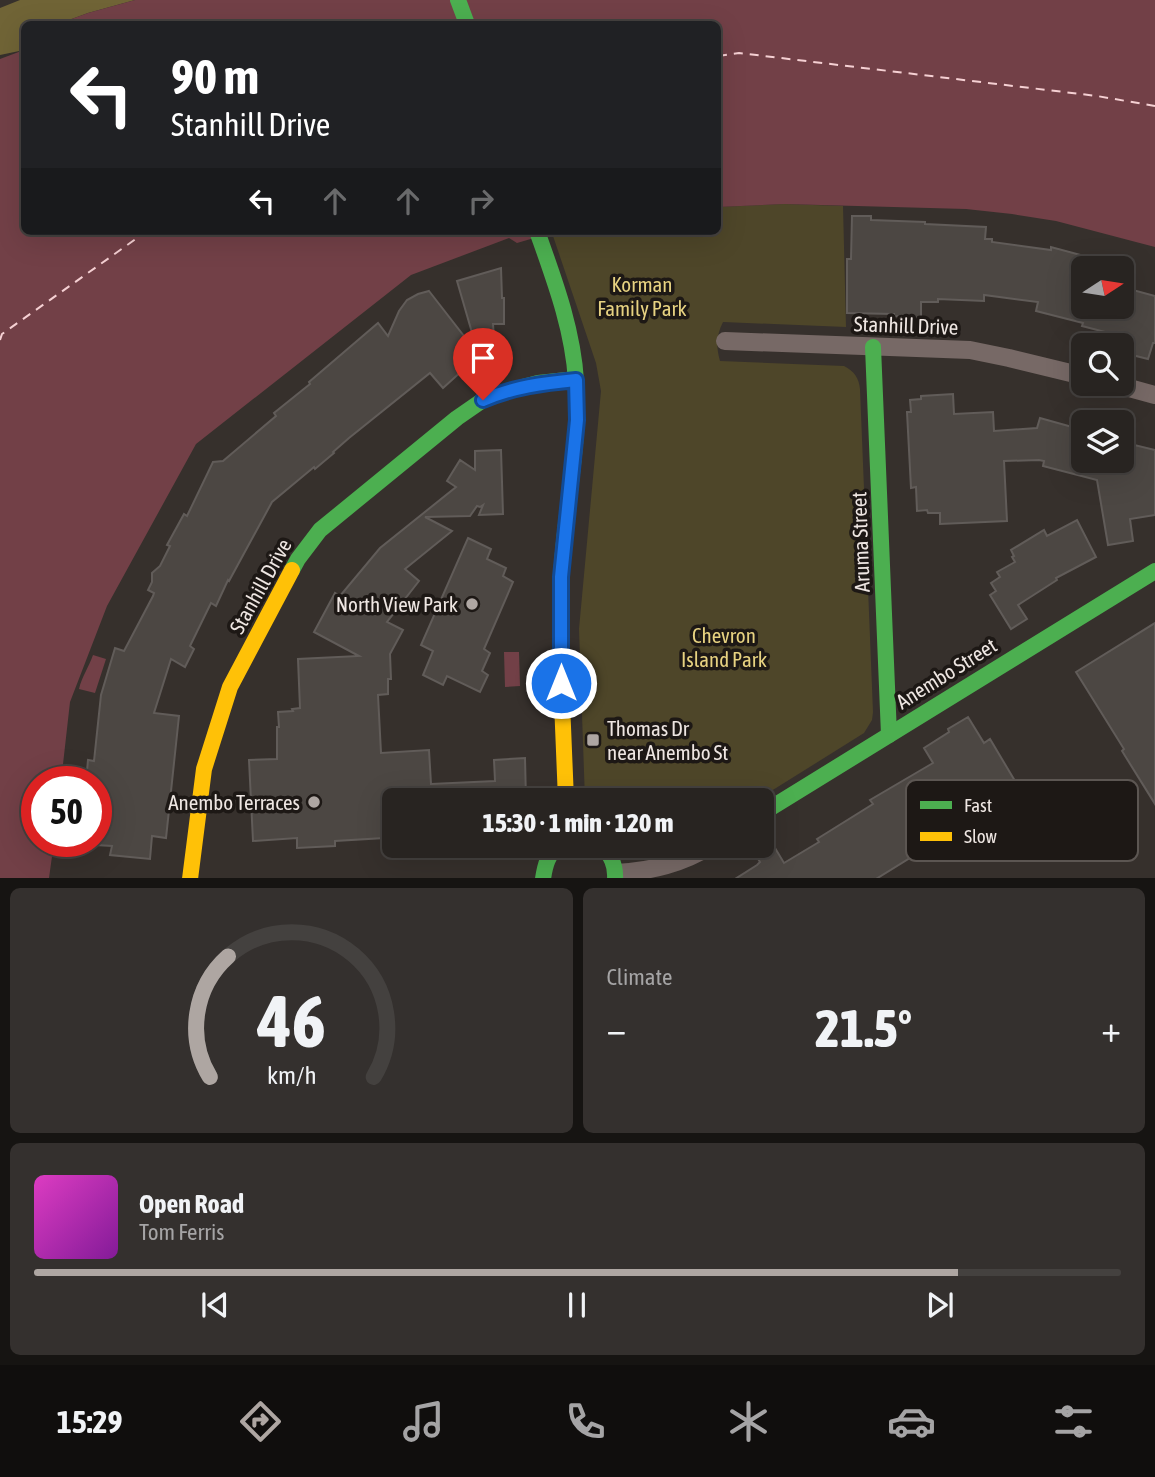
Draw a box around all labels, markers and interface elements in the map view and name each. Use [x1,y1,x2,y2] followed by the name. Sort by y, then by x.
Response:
[171,48,259,104] text: 90 m
[56,49,147,140] icon: left
[171,106,330,143] text: Stanhill Drive
[243,182,281,220] icon: left
[316,182,354,220] icon: ahead
[389,182,427,220] icon: ahead
[462,182,500,220] icon: right
[1071,256,1134,318] north arrow
[1071,256,1134,473] map controls
[597,272,687,320] park label: Korman Family Park
[853,311,959,339] street label: Stanhill Drive
[453,328,513,400] pin
[1071,333,1134,396] button: search
[464,339,502,377] icon: arrive
[1071,410,1134,473] button: layers
[846,491,874,593] street label: Aruma Street
[224,534,296,638] street label: Stanhill Drive
[336,592,458,616] place label: North View Park
[464,596,480,612] marker: North View Park
[681,623,767,671] park label: Chevron Island Park
[891,633,1001,713] street label: Anembo Street
[524,646,598,720] position arrow
[607,716,728,764] place label: Thomas Dr near Anembo St
[585,732,601,748] marker: Thomas Dr near Anembo St
[21,766,112,857] speed limit sign: 50
[906,780,1138,861] legend
[168,790,300,814] place label: Anembo Terraces
[306,794,322,810] marker: Anembo Terraces
[964,794,992,816] text: Fast
[483,808,673,838] text: 15:30 · 1 min · 120 m
[964,825,998,847] text: Slow
[607,964,672,990] text: Climate
[256,979,325,1062] text: 46
[815,998,912,1058] text: 21.5°
[607,1007,626,1050] text: −
[1101,1007,1121,1050] text: +
[266,1060,316,1088] text: km/h
[139,1189,244,1219] text: Open Road
[139,1219,224,1245] text: Tom Ferris
[196,1286,234,1324] icon: previous
[558,1286,596,1324] icon: pause
[921,1286,959,1324] icon: next
[236,1397,285,1446] icon: directions
[399,1397,448,1446] icon: music
[561,1397,610,1446] icon: phone
[724,1397,773,1446] icon: climate
[887,1397,936,1446] icon: car
[1049,1397,1098,1446] icon: filters
[57,1403,123,1440] text: 15:29

